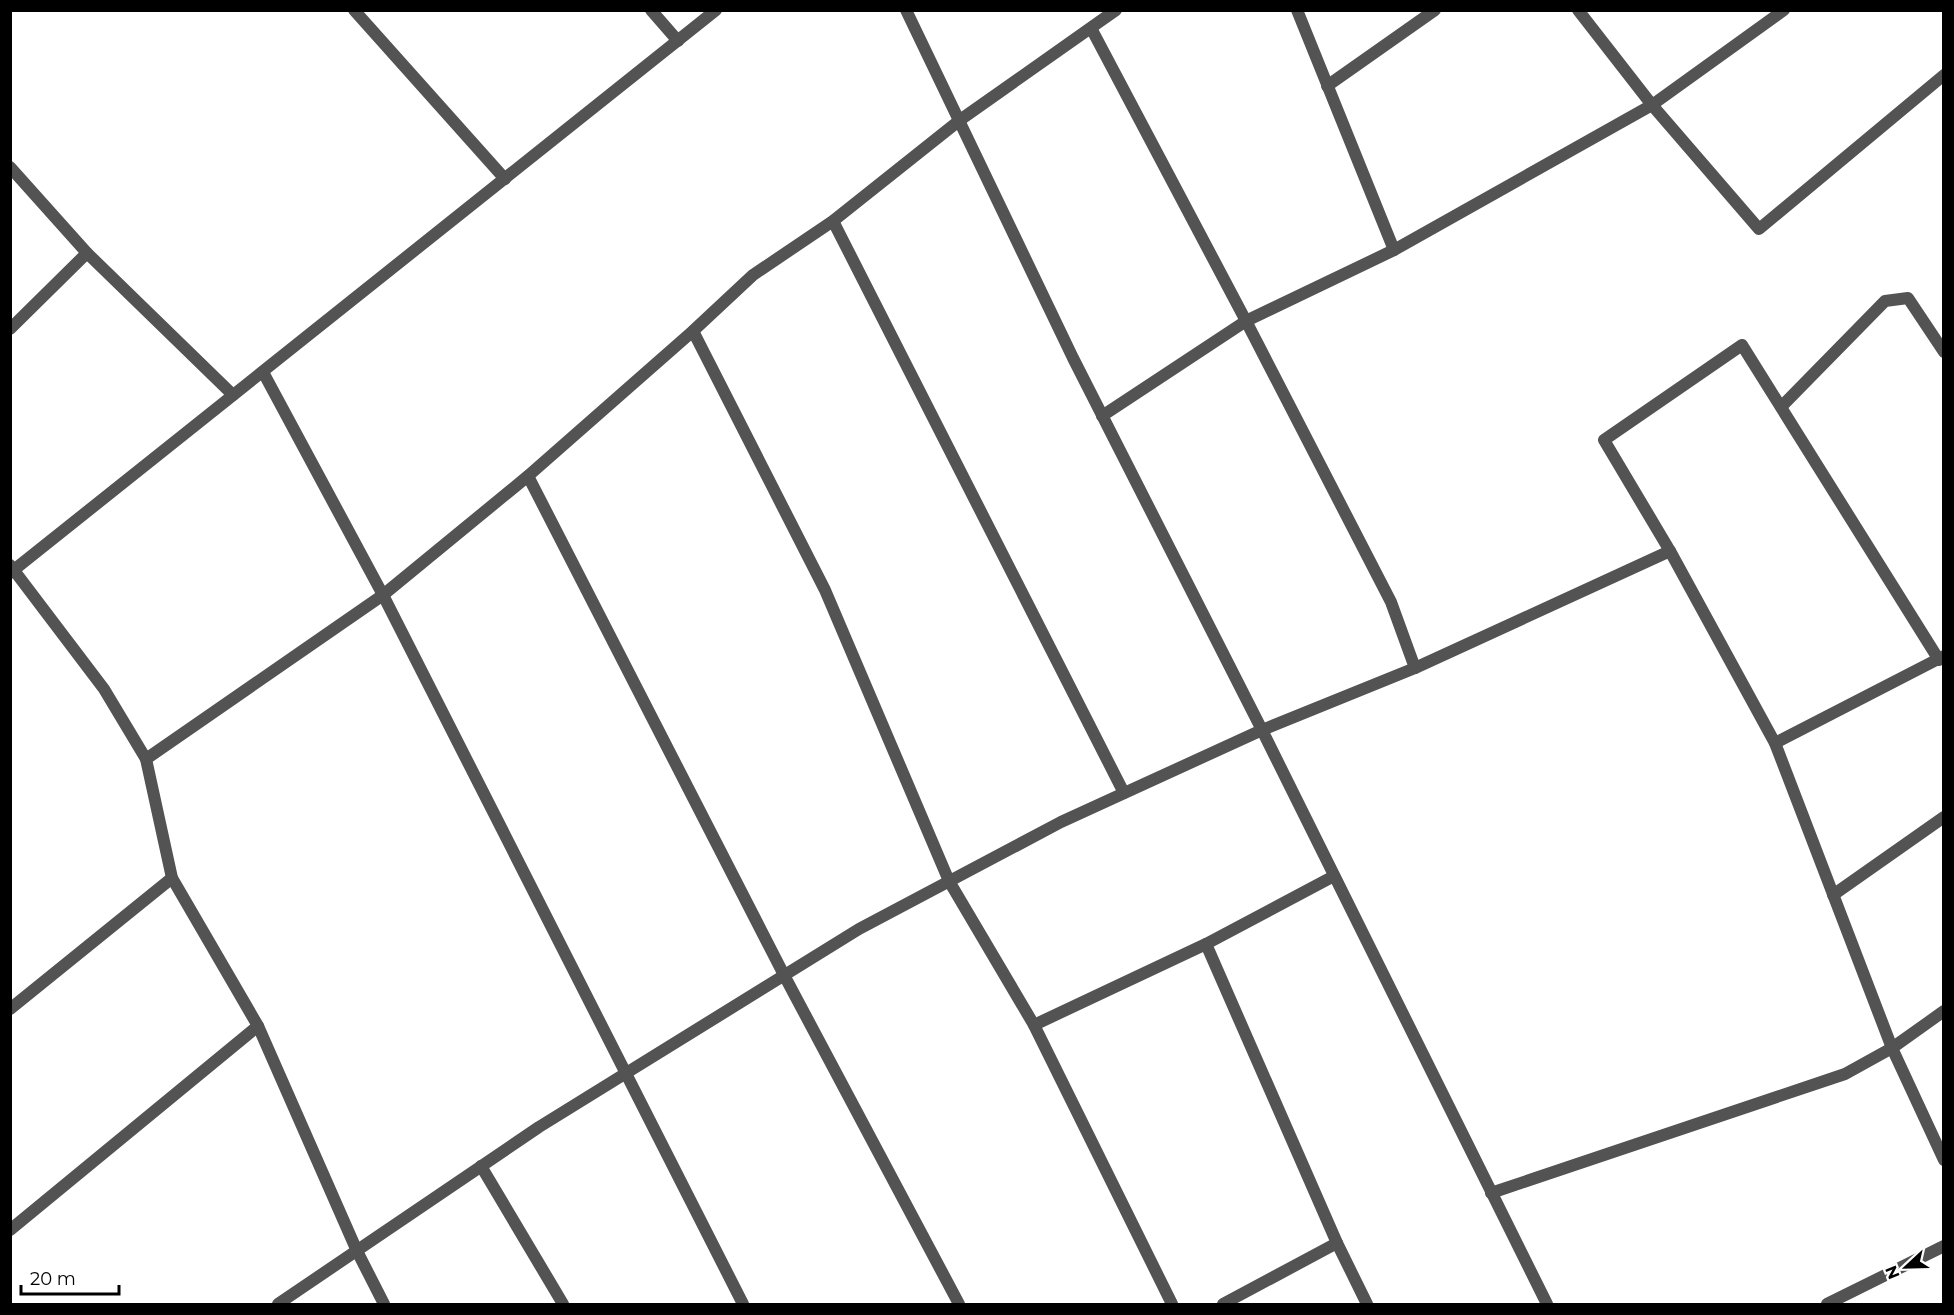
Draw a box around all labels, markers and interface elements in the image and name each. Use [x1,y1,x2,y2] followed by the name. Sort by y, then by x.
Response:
[1876,1237,1936,1297] north arrow
[21,1258,118,1296] scale bar
[1881,1263,1904,1282] text: N
[30,1268,76,1290] text: 20 m

